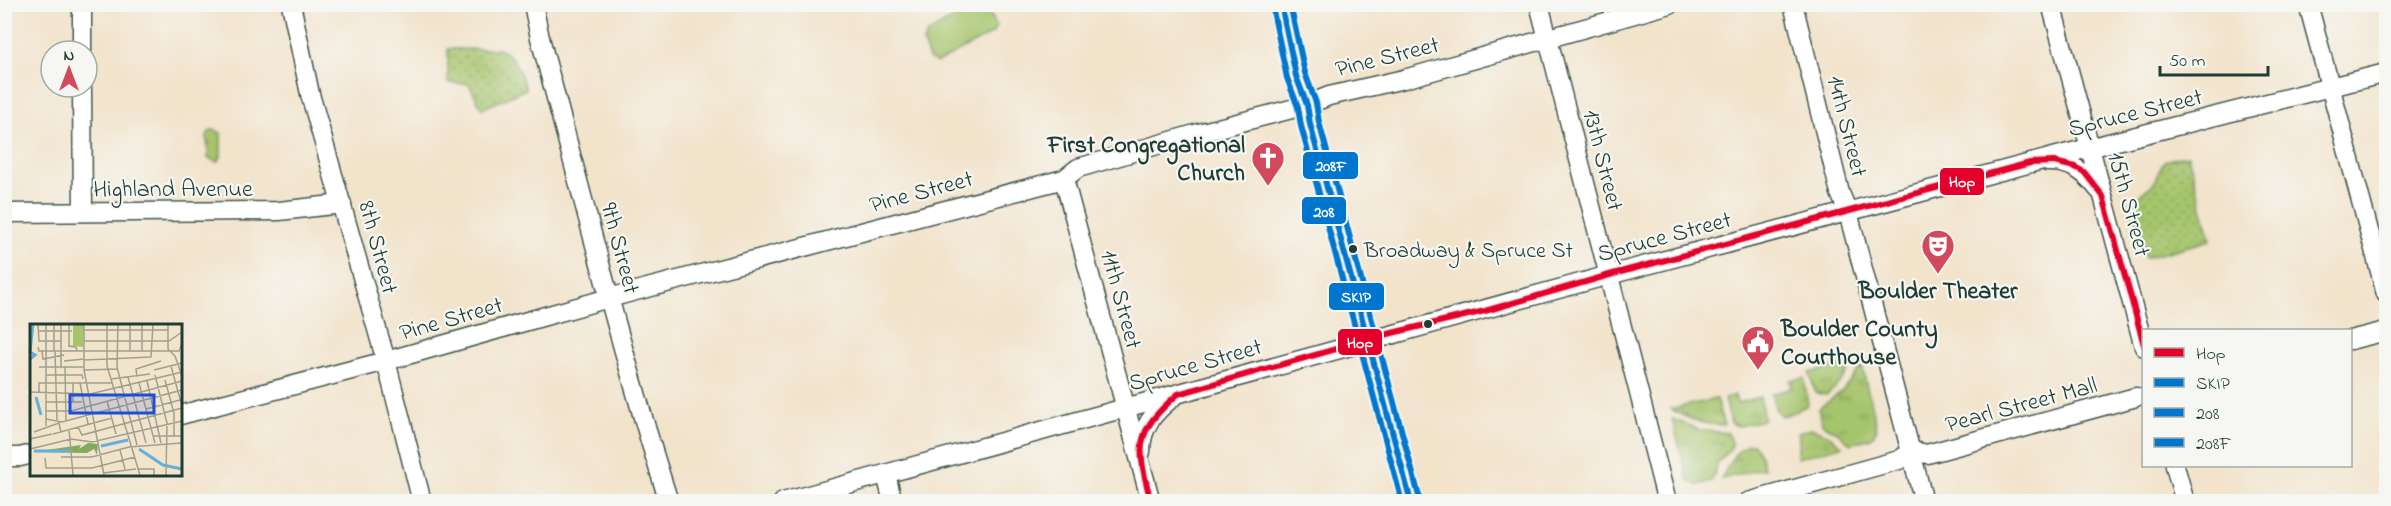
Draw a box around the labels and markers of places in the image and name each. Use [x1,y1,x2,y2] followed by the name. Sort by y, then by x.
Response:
[1046,129,1245,192] place label: First Congregational Church
[1250,140,1286,187] church icon: First Congregational Church
[1920,228,1956,275] theatre icon: Boulder Theater
[1363,236,1574,269] place label: Broadway & Spruce St
[1347,243,1359,255] marker: Broadway & Spruce St
[1857,275,2018,310] place label: Boulder Theater
[1780,313,1938,376] place label: Boulder County Courthouse
[1422,318,1434,330] unlabelled marker
[1740,324,1776,371] public building icon: Boulder County Courthouse

